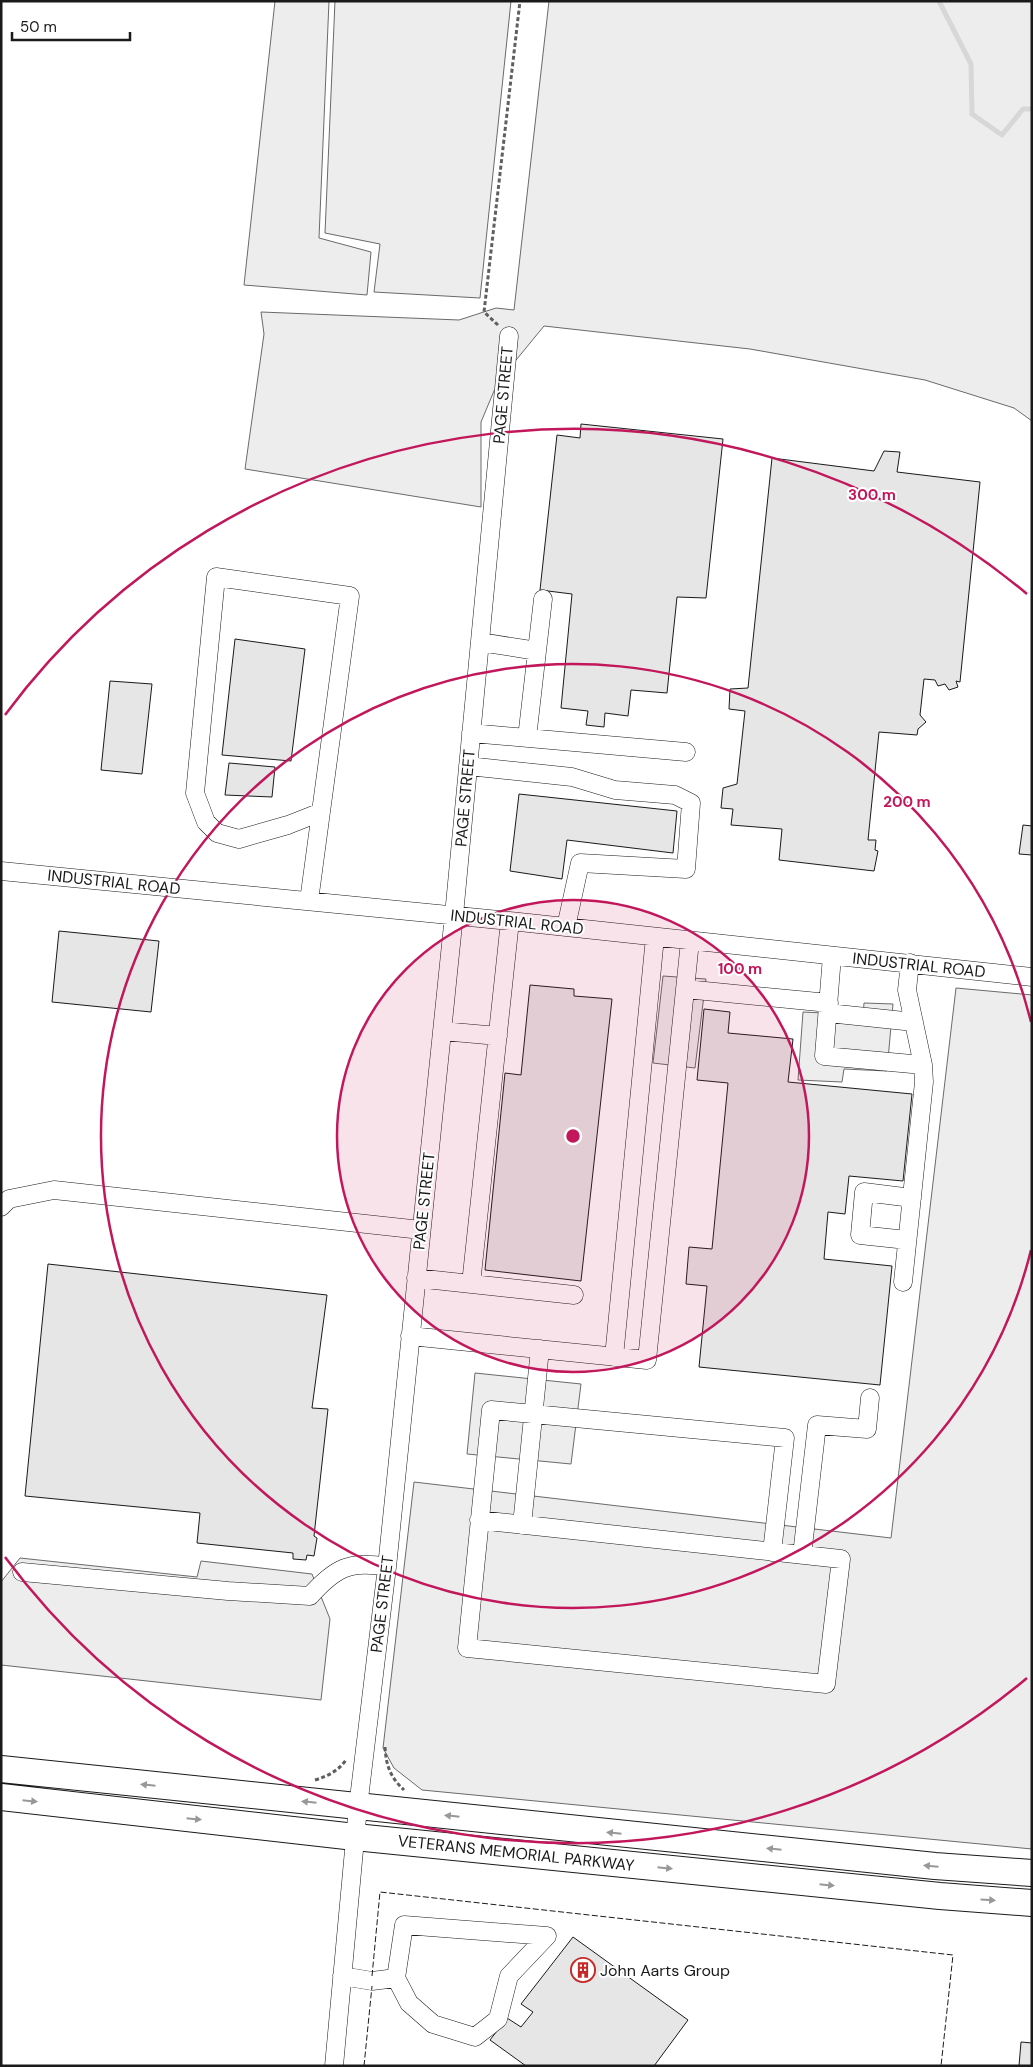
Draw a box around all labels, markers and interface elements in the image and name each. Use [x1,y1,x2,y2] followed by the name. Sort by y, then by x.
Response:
[12,10,130,42] scale bar
[20,17,57,37] text: 50 m
[488,345,518,445] street label: PAGE STREET
[848,485,896,505] text: 300 m
[450,748,480,848] street label: PAGE STREET
[883,792,931,812] text: 200 m
[46,865,182,899] street label: INDUSTRIAL ROAD
[449,905,585,939] street label: INDUSTRIAL ROAD
[851,948,987,982] street label: INDUSTRIAL ROAD
[718,959,762,979] text: 100 m
[564,1127,582,1145] centre of rings
[408,1151,440,1251] street label: PAGE STREET
[366,1554,398,1654] street label: PAGE STREET
[139,1781,155,1789] one-way arrow
[22,1797,38,1805] one-way arrow
[301,1798,317,1806] one-way arrow
[444,1812,460,1820] one-way arrow
[187,1815,203,1823] one-way arrow
[605,1829,621,1837] one-way arrow
[397,1830,635,1876] street label: VETERANS MEMORIAL PARKWAY
[765,1845,781,1853] one-way arrow
[923,1861,939,1869] one-way arrow
[657,1864,673,1872] one-way arrow
[819,1881,835,1889] one-way arrow
[981,1896,997,1904] one-way arrow
[570,1957,596,1983] building icon: John Aarts Group
[600,1960,730,1981] place label: John Aarts Group

